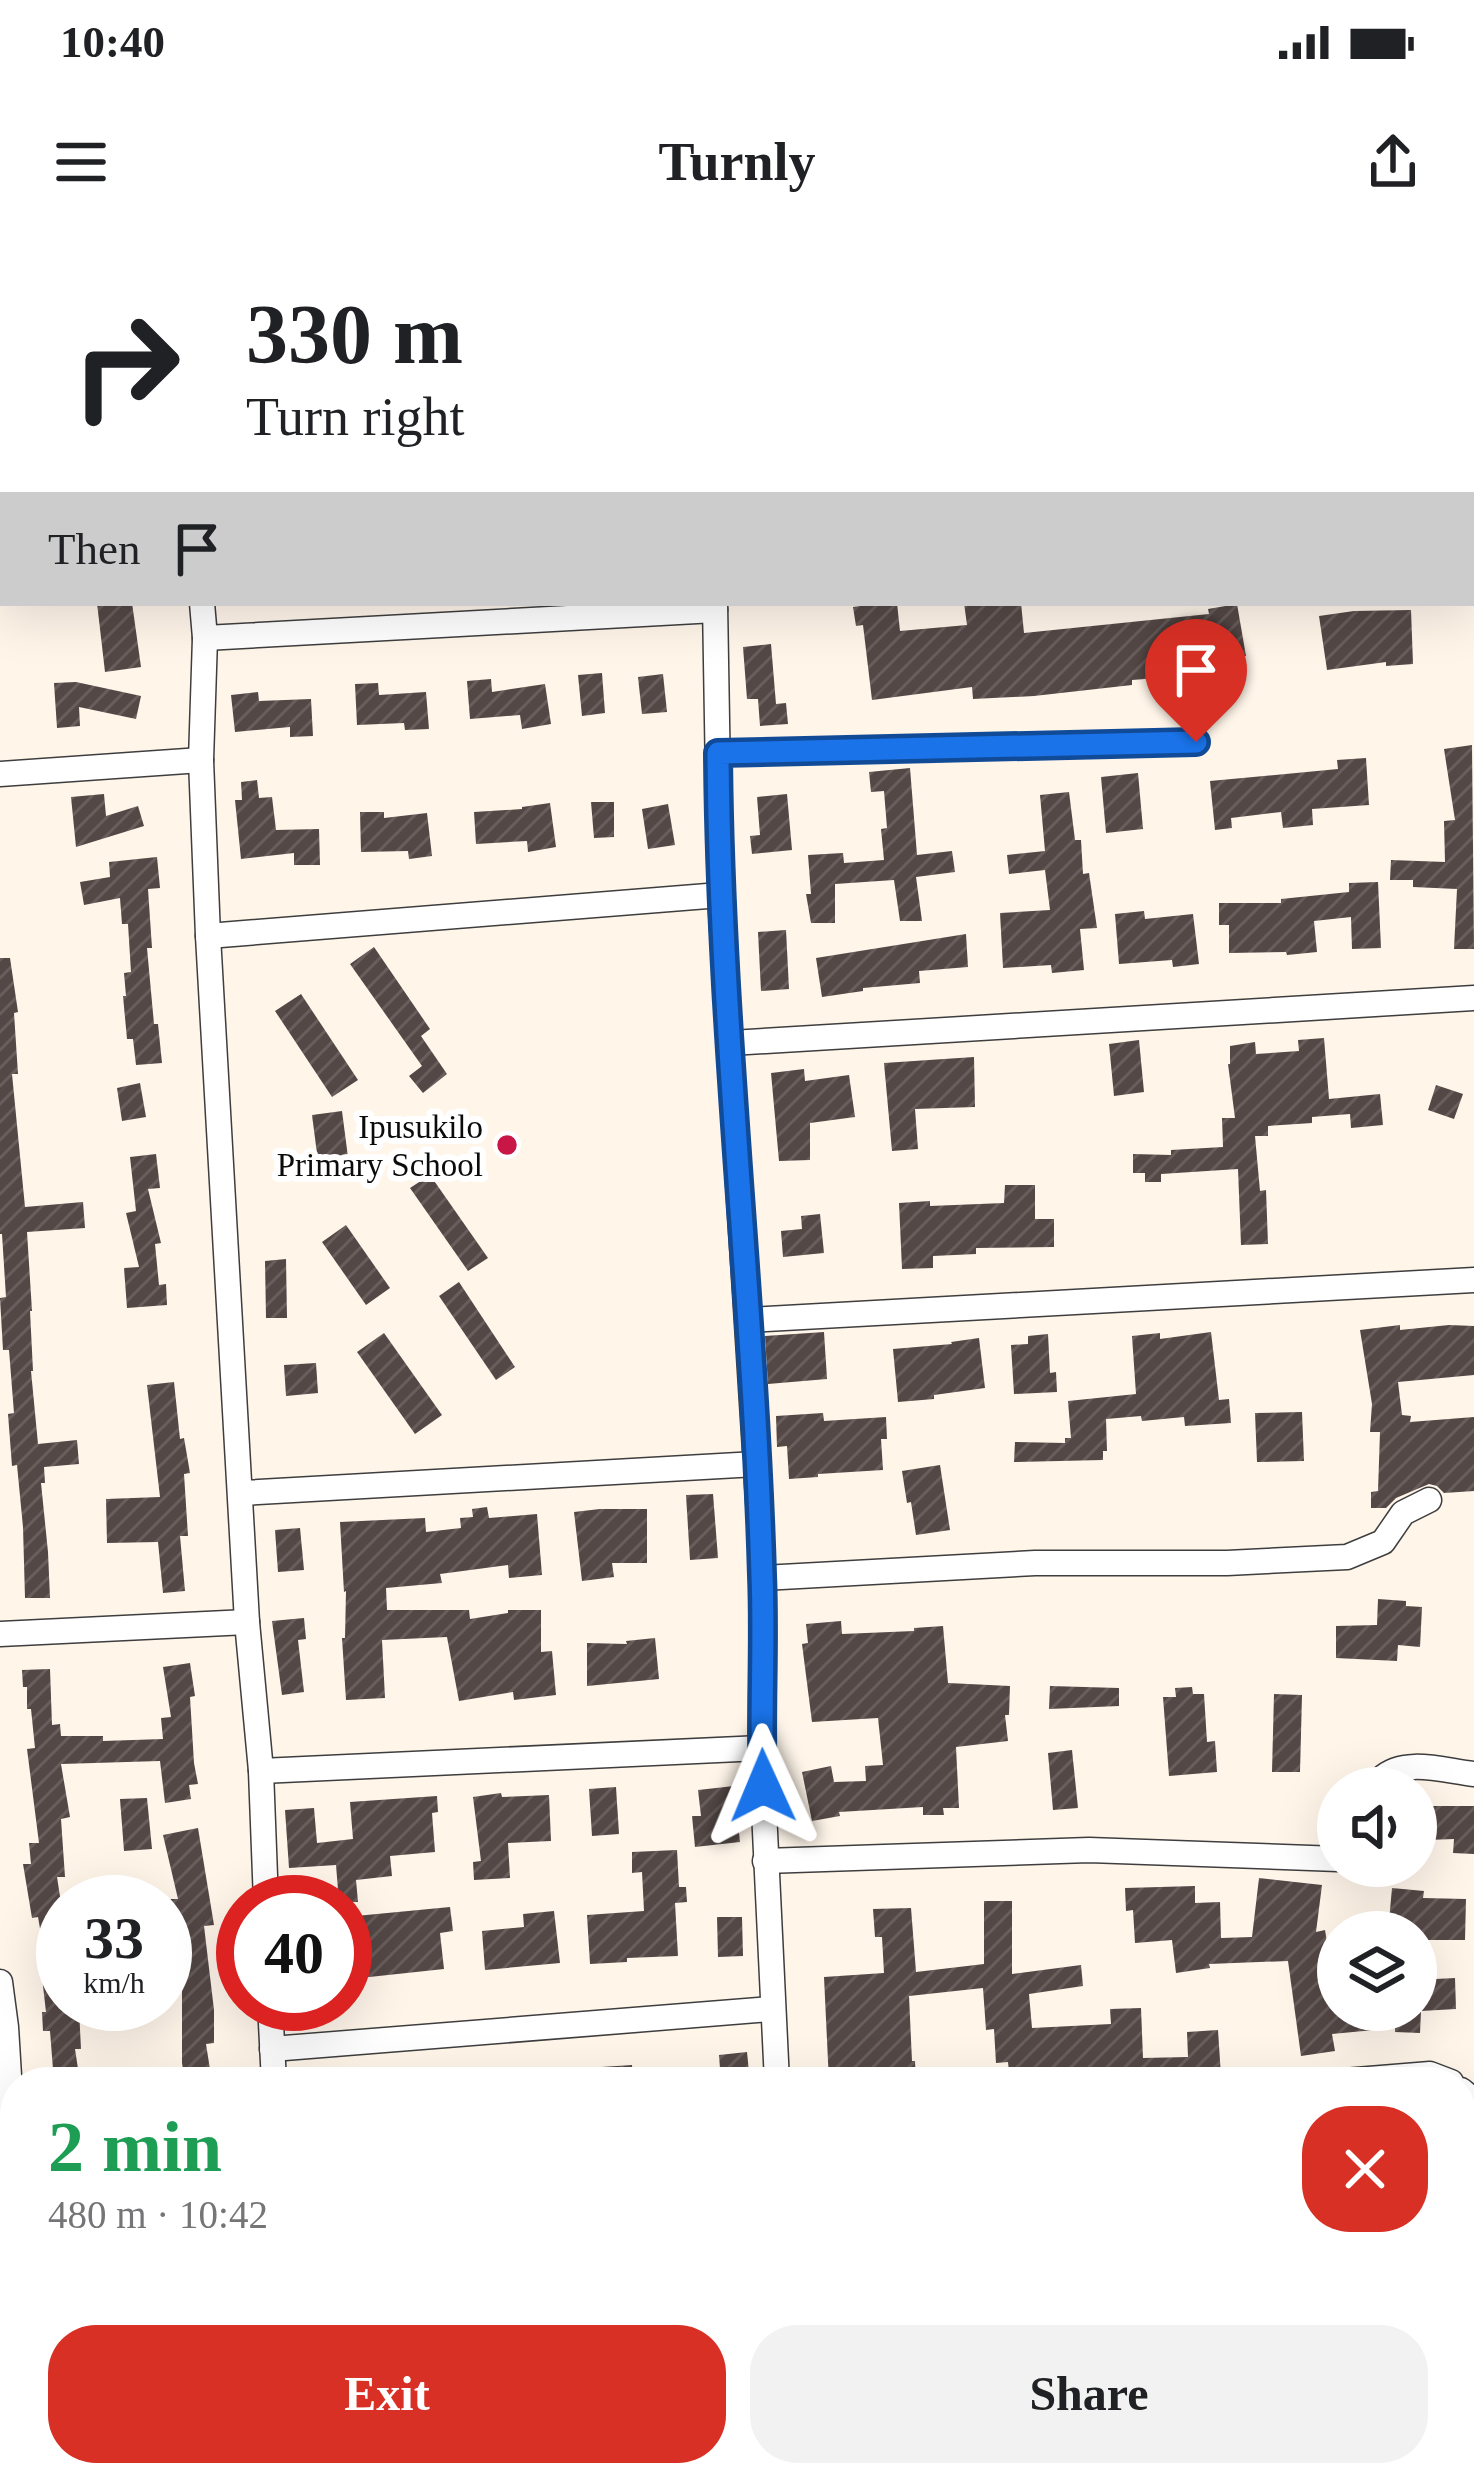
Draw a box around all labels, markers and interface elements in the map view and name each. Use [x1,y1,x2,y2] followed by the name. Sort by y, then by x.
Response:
[60,17,165,67] text: 10:40
[48,129,114,195] icon: menu
[1360,129,1426,195] icon: share
[658,132,816,192] text: Turnly
[48,288,204,444] icon: right
[246,288,463,381] text: 330 m
[246,387,465,447] text: Turn right
[164,516,230,582] icon: arrive
[48,524,140,574] text: Then
[1145,619,1247,742] pin
[1163,637,1229,703] icon: arrive
[277,1109,483,1183] place label: Ipusukilo Primary School
[494,1132,520,1158] marker: Ipusukilo Primary School
[700,1723,826,1849] position arrow
[1317,1767,1437,2031] map controls
[1317,1767,1437,1887] button: sound
[216,1875,372,2031] speed limit sign: 40
[84,1905,144,1971] text: 33
[1317,1911,1437,2031] button: layers
[83,1966,145,1999] text: km/h
[1302,2106,1428,2232] button: close
[48,2107,222,2187] text: 2 min
[48,2193,268,2236] text: 480 m · 10:42
[48,2325,726,2463] button: Exit
[750,2325,1428,2463] button: Share

